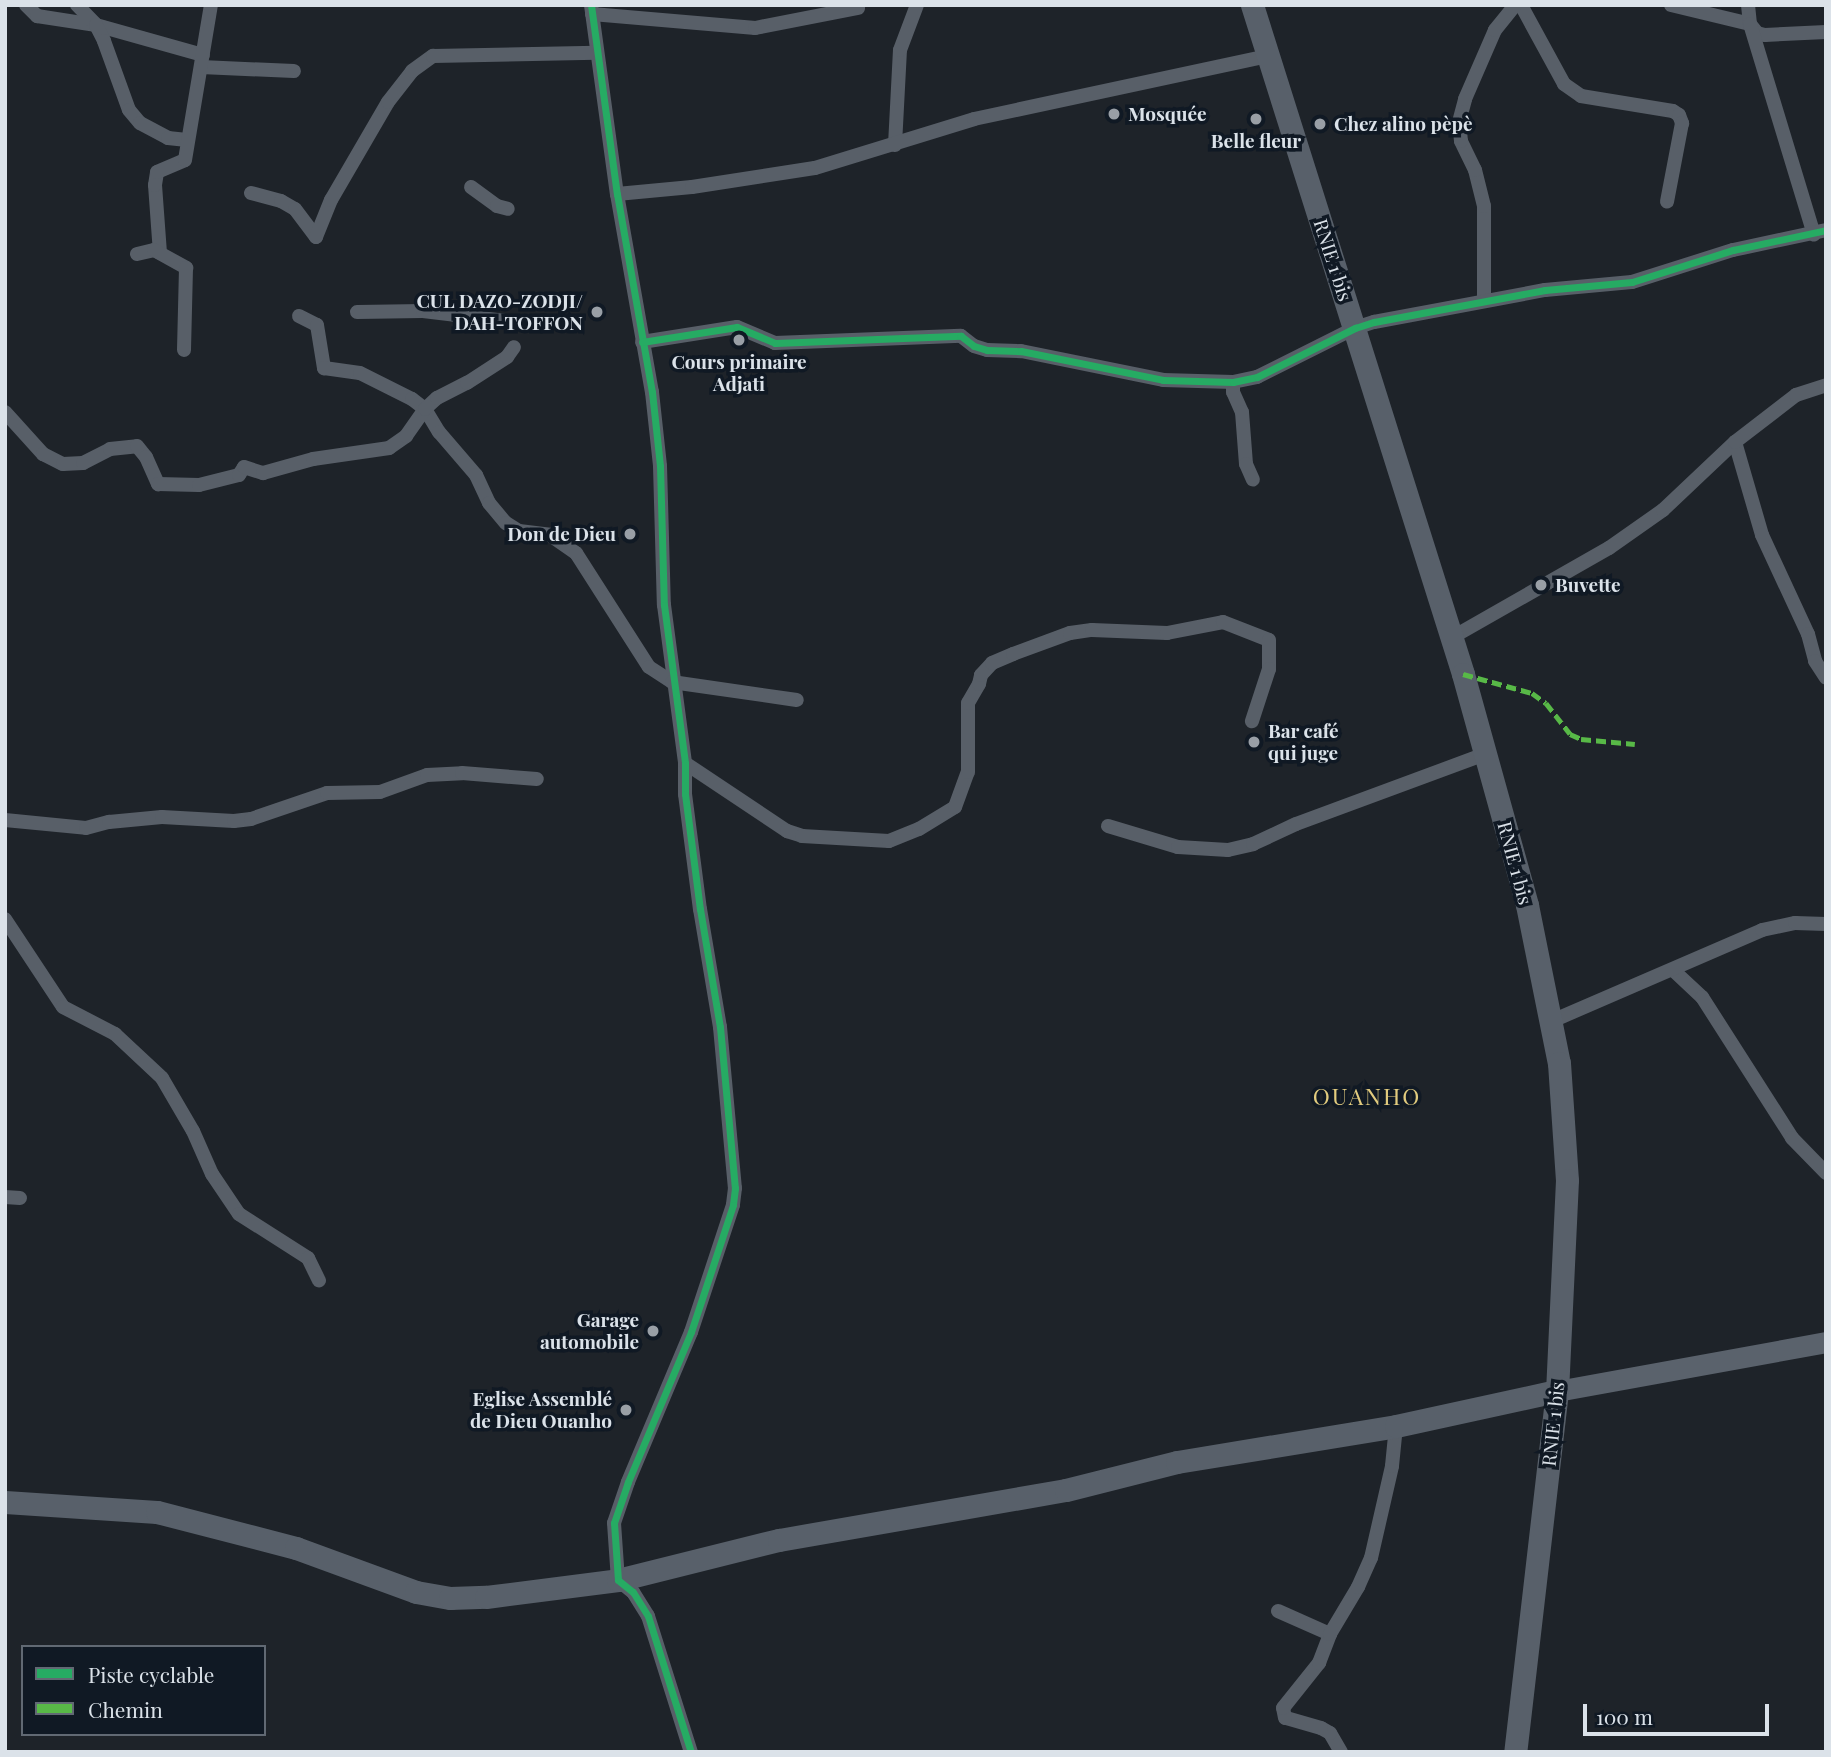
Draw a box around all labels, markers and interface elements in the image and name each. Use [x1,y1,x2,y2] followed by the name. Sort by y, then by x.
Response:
[1128,103,1207,125] place label: Mosquée
[1106,106,1122,122] marker: Mosquée
[1248,111,1264,127] marker: Belle fleur
[1334,113,1472,135] place label: Chez alino pèpè
[1312,116,1328,132] marker: Chez alino pèpè
[1211,130,1301,152] place label: Belle fleur
[1309,216,1357,304] street label: RNIE 1 bis
[416,290,583,334] place label: CUL DAZO-ZODJI/ DAH-TOFFON
[589,304,605,320] marker: CUL DAZO-ZODJI/ DAH-TOFFON
[731,332,747,348] marker: Cours primaire Adjati
[671,351,807,395] place label: Cours primaire Adjati
[507,523,616,545] place label: Don de Dieu
[622,526,638,542] marker: Don de Dieu
[1555,574,1621,596] place label: Buvette
[1533,577,1549,593] marker: Buvette
[1268,720,1339,764] place label: Bar café qui juge
[1246,734,1262,750] marker: Bar café qui juge
[1493,819,1537,907] street label: RNIE 1 bis
[1314,1082,1420,1110] district label: OUANHO
[540,1309,639,1353] place label: Garage automobile
[645,1323,661,1339] marker: Garage automobile
[1537,1381,1569,1467] street label: RNIE 1 bis
[470,1388,612,1432] place label: Eglise Assemblé de Dieu Ouanho
[618,1402,634,1418] marker: Eglise Assemblé de Dieu Ouanho
[21,1645,266,1736] legend
[88,1660,214,1688] text: Piste cyclable
[1586,1690,1772,1734] scale bar
[88,1695,163,1723] text: Chemin
[1596,1702,1653,1730] text: 100 m

